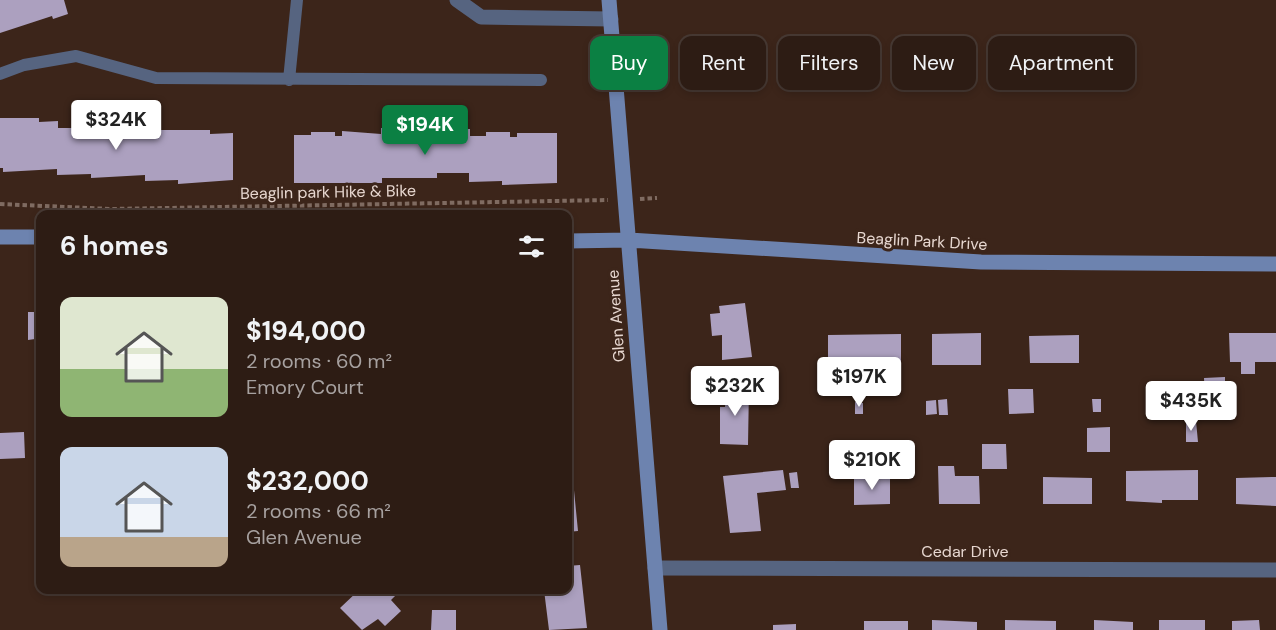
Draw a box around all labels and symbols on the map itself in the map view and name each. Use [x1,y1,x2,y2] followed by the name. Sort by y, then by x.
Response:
[74,100,158,151] pin: $324K
[383,105,467,156] pin: $194K
[240,180,416,204] street label: Beaglin park Hike & Bike
[856,227,988,255] street label: Beaglin Park Drive
[602,269,630,363] street label: Glen Avenue
[817,357,901,408] pin: $197K
[693,366,777,417] pin: $232K
[1149,381,1233,432] pin: $435K
[830,440,914,491] pin: $210K
[921,541,1009,562] street label: Cedar Drive

